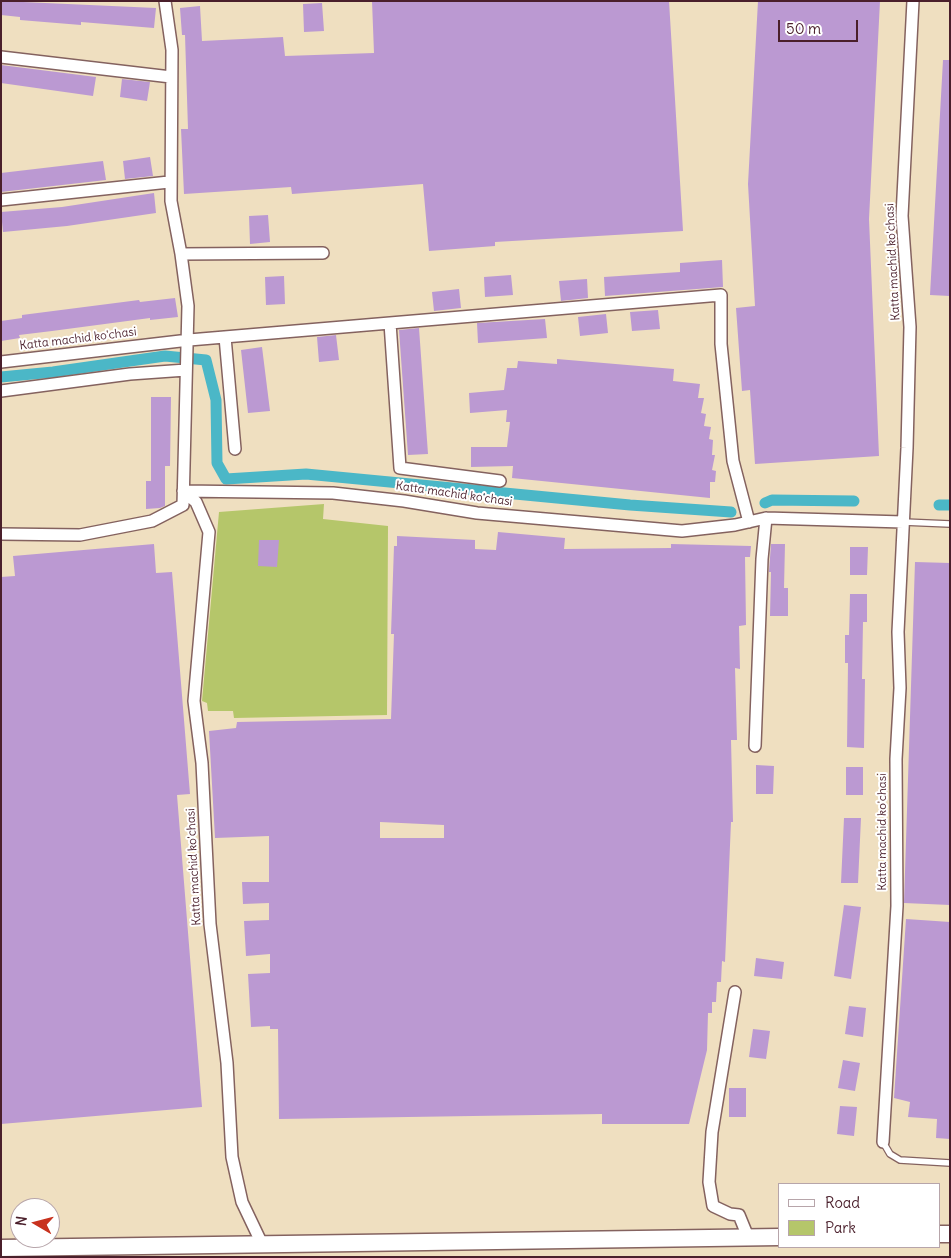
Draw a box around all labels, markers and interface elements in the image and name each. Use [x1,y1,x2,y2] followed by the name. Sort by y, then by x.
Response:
[781,10,861,42] scale bar
[786,19,821,38] text: 50 m
[883,203,903,321] street label: Katta machid ko'chasi
[19,325,137,353] street label: Katta machid ko'chasi
[395,479,513,509] street label: Katta machid ko'chasi
[876,773,890,891] street label: Katta machid ko'chasi
[184,808,204,926] street label: Katta machid ko'chasi
[778,1183,941,1248] legend
[825,1193,860,1212] text: Road
[10,1198,60,1248] north arrow
[12,1215,31,1227] text: N
[825,1218,856,1237] text: Park

